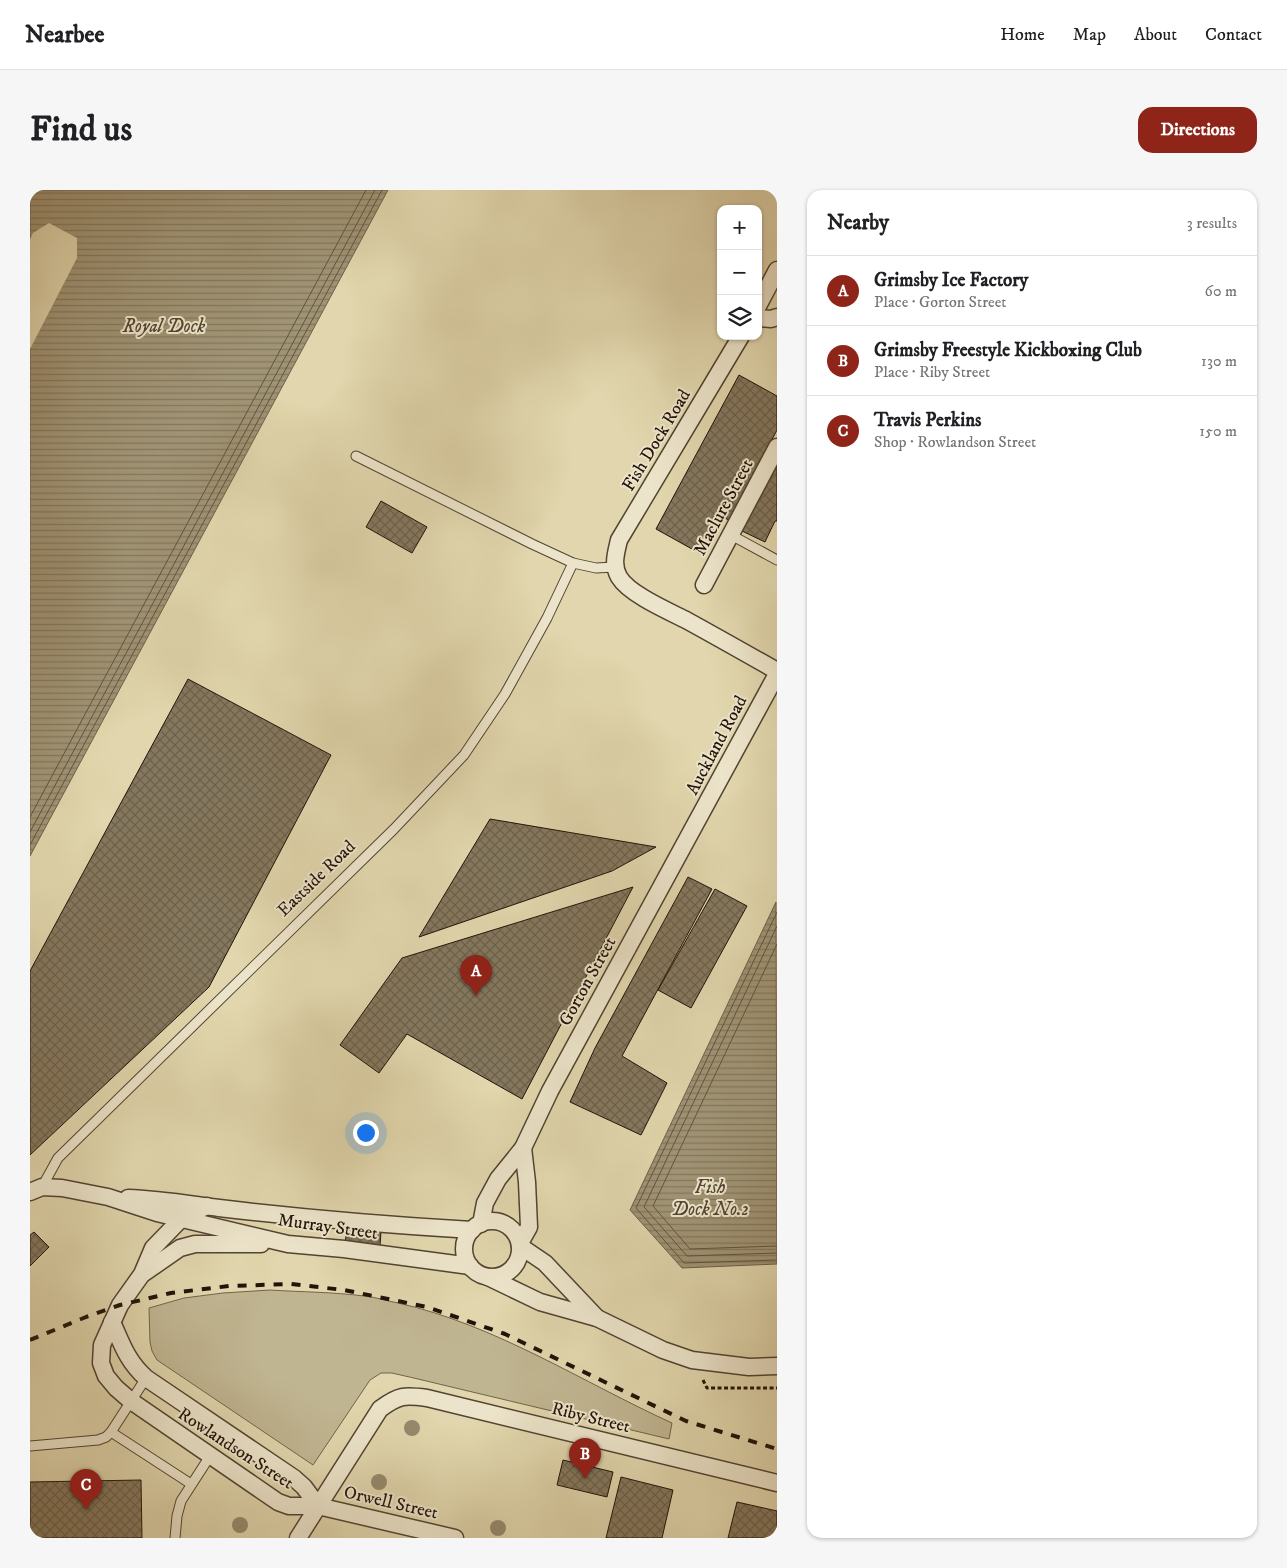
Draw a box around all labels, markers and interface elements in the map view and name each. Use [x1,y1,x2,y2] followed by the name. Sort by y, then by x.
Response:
[25,20,104,50] text: Nearbee
[1000,24,1045,46] text: Home
[1073,24,1106,46] text: Map
[1134,24,1177,46] text: About
[1205,24,1262,46] text: Contact
[1138,107,1257,153] button: Directions
[30,108,132,152] text: Find us
[717,205,762,340] map controls
[717,205,762,250] button: +
[827,210,889,236] text: Nearby
[1187,213,1237,233] text: 3 results
[717,250,762,295] button: −
[874,269,1028,292] text: Grimsby Ice Factory
[838,281,848,301] text: A
[1205,281,1237,301] text: 60 m
[874,292,1006,312] text: Place · Gorton Street
[717,295,762,340] button: layers
[122,315,205,338] water label: Royal Dock
[874,339,1142,362] text: Grimsby Freestyle Kickboxing Club
[838,351,848,371] text: B
[1201,351,1237,371] text: 130 m
[874,362,990,382] text: Place · Riby Street
[618,386,696,495] street label: Fish Dock Road
[874,409,981,432] text: Travis Perkins
[838,421,848,441] text: C
[1199,421,1237,441] text: 150 m
[874,432,1036,452] text: Shop · Rowlandson Street
[689,455,759,560] street label: Maclure Street
[681,692,752,799] street label: Auckland Road
[273,836,360,922] street label: Eastside Road
[554,933,621,1030] street label: Gorton Street
[460,955,492,996] pin: A
[353,1120,379,1146] your location
[671,1176,749,1221] water label: Fish Dock No.2
[276,1209,380,1245] street label: Murray Street
[549,1398,632,1438] street label: Riby Street
[173,1403,298,1495] street label: Rowlandson Street
[569,1438,601,1479] pin: B
[70,1469,102,1510] pin: C
[342,1481,440,1525] street label: Orwell Street

